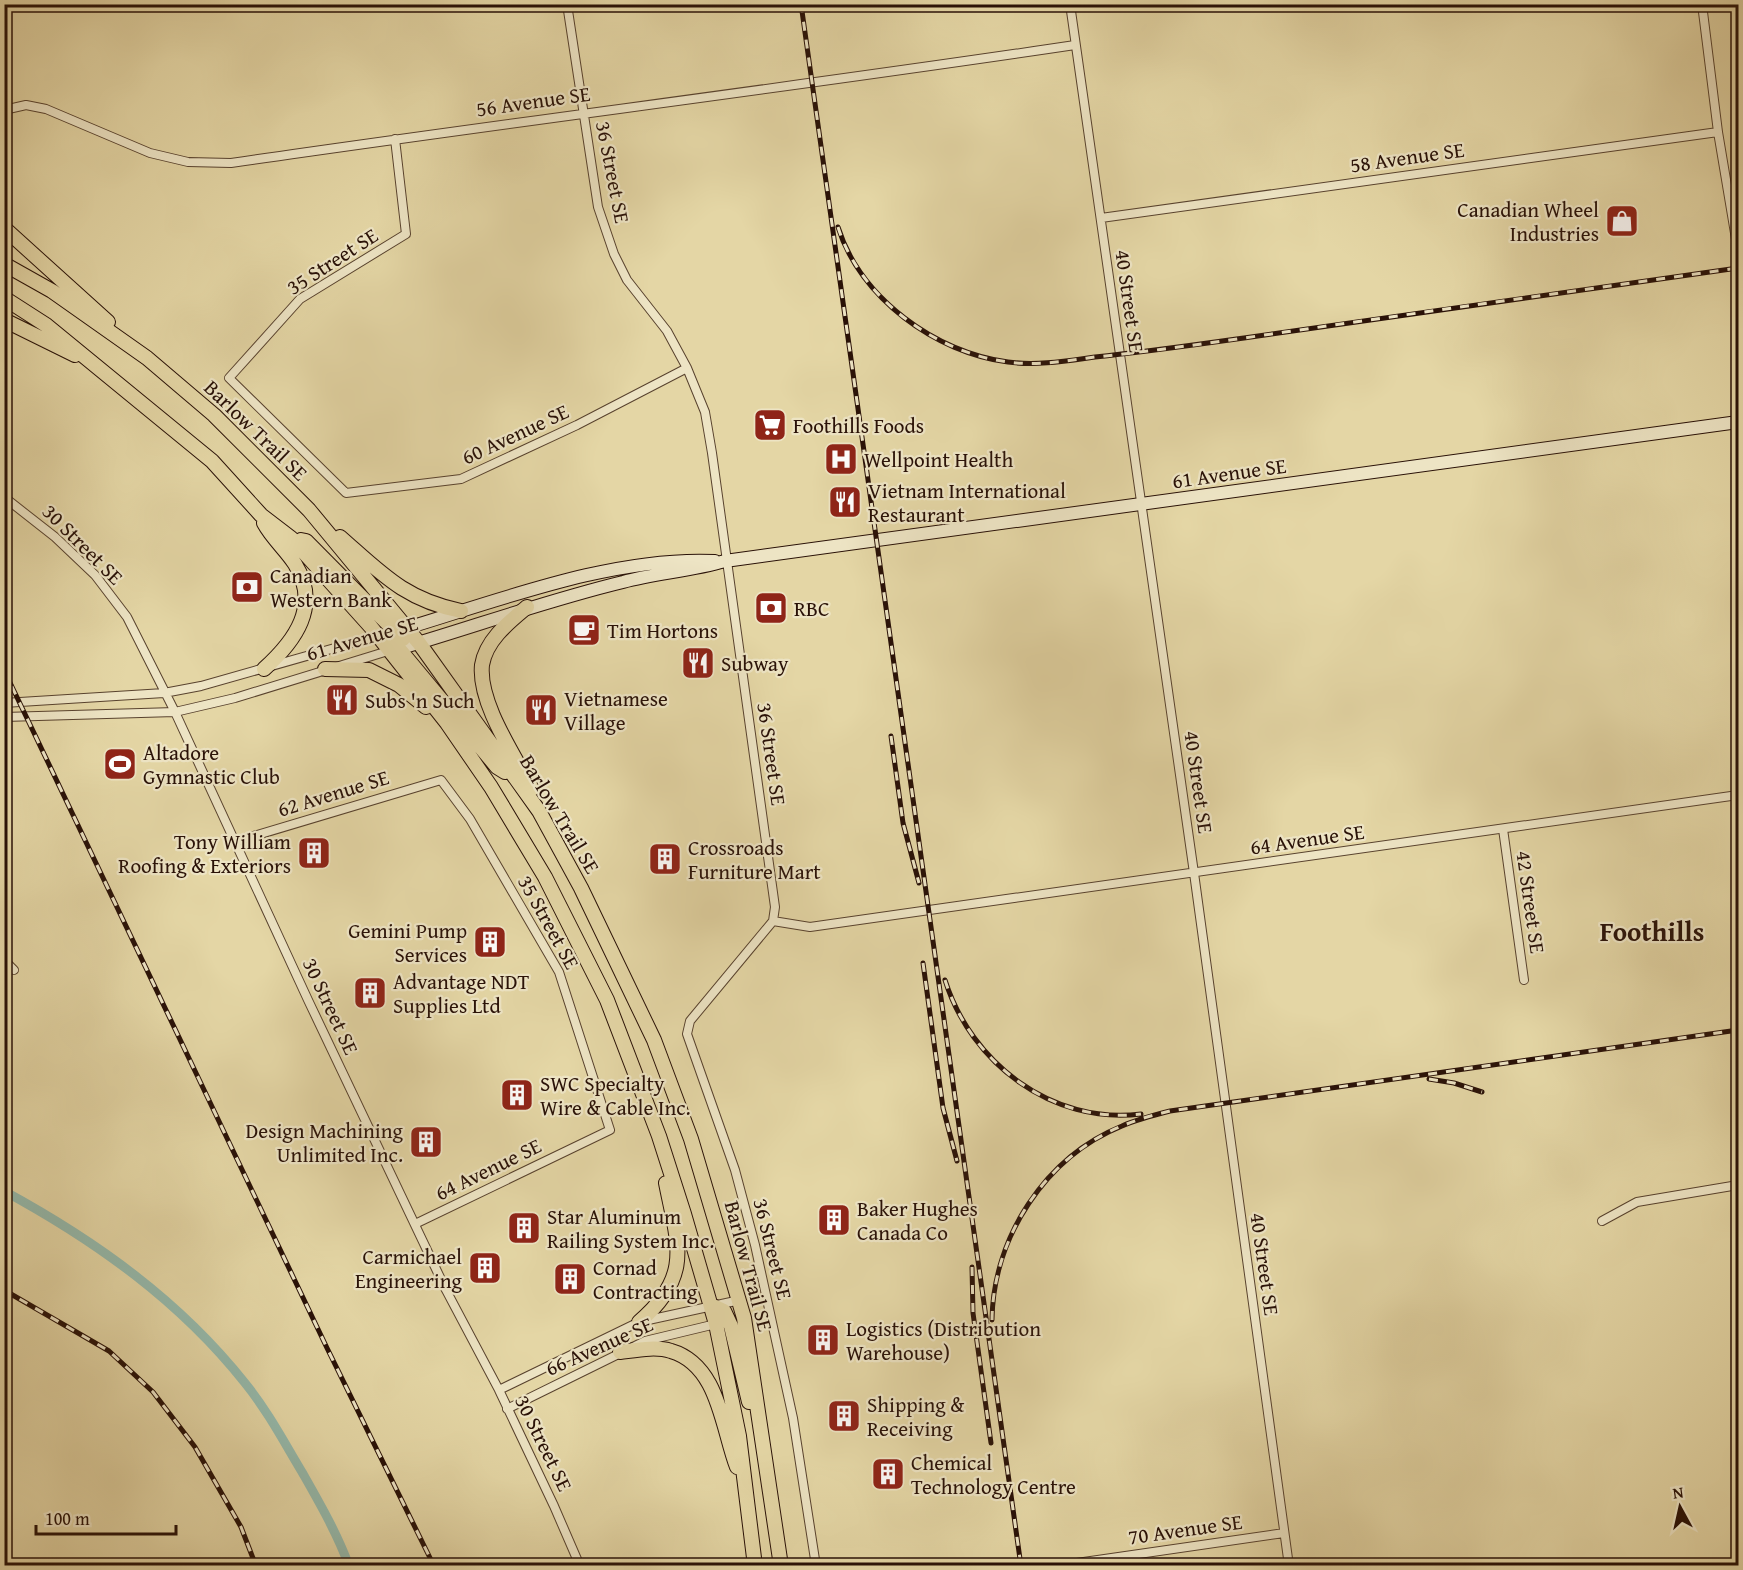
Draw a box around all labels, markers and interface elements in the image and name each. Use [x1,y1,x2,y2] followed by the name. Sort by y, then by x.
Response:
[474,78,592,124] street label: 56 Avenue SE
[588,118,638,226] street label: 36 Street SE
[1348,134,1466,180] street label: 58 Avenue SE
[1457,194,1599,249] place label: Canadian Wheel Industries
[1604,203,1640,239] shop icon: Canadian Wheel Industries
[280,220,384,302] street label: 35 Street SE
[1107,248,1153,355] street label: 40 Street SE
[197,372,315,488] street label: Barlow Trail SE
[456,396,574,472] street label: 60 Avenue SE
[752,407,788,443] supermarket icon: Foothills Foods
[793,410,924,441] place label: Foothills Foods
[823,441,859,477] hospital icon: Wellpoint Health
[864,444,1013,475] place label: Wellpoint Health
[1170,450,1288,496] street label: 61 Avenue SE
[868,475,1066,530] place label: Vietnam International Restaurant
[827,484,863,520] restaurant icon: Vietnam International Restaurant
[35,496,131,592] street label: 30 Street SE
[270,560,392,615] place label: Canadian Western Bank
[229,569,265,605] bank icon: Canadian Western Bank
[753,590,789,626] bank icon: RBC
[794,593,829,624] place label: RBC
[303,607,422,669] street label: 61 Avenue SE
[566,612,602,648] cafe icon: Tim Hortons
[607,615,718,646] place label: Tim Hortons
[680,645,716,681] restaurant icon: Subway
[721,648,789,679] place label: Subway
[324,682,360,718] restaurant icon: Subs 'n Such
[564,683,668,738] place label: Vietnamese Village
[365,685,475,716] place label: Subs 'n Such
[523,692,559,728] restaurant icon: Vietnamese Village
[749,701,795,808] street label: 36 Street SE
[1176,729,1222,836] street label: 40 Street SE
[143,737,280,792] place label: Altadore Gymnastic Club
[102,746,138,782] sports icon: Altadore Gymnastic Club
[512,749,608,880] street label: Barlow Trail SE
[274,761,393,825] street label: 62 Avenue SE
[1248,816,1366,862] street label: 64 Avenue SE
[118,826,291,881] place label: Tony William Roofing & Exteriors
[688,832,821,887] place label: Crossroads Furniture Mart
[296,835,332,871] building icon: Tony William Roofing & Exteriors
[647,841,683,877] building icon: Crossroads Furniture Mart
[1508,849,1554,956] street label: 42 Street SE
[510,869,588,975] street label: 35 Street SE
[1600,911,1704,951] district label: Foothills
[348,915,467,970] place label: Gemini Pump Services
[472,924,508,960] building icon: Gemini Pump Services
[295,953,367,1060] street label: 30 Street SE
[393,966,529,1021] place label: Advantage NDT Supplies Ltd
[352,975,388,1011] building icon: Advantage NDT Supplies Ltd
[540,1068,691,1123] place label: SWC Specialty Wire & Cable Inc.
[499,1077,535,1113] building icon: SWC Specialty Wire & Cable Inc.
[246,1115,404,1170] place label: Design Machining Unlimited Inc.
[408,1124,444,1160] building icon: Design Machining Unlimited Inc.
[430,1130,547,1208] street label: 64 Avenue SE
[857,1193,978,1248] place label: Baker Hughes Canada Co
[745,1195,801,1303] street label: 36 Street SE
[717,1197,781,1335] street label: Barlow Trail SE
[547,1201,714,1256] place label: Star Aluminum Railing System Inc.
[816,1202,852,1238] building icon: Baker Hughes Canada Co
[506,1210,542,1246] building icon: Star Aluminum Railing System Inc.
[1242,1211,1288,1318] street label: 40 Street SE
[355,1241,463,1296] place label: Carmichael Engineering
[467,1250,503,1286] building icon: Carmichael Engineering
[593,1252,698,1307] place label: Cornad Contracting
[552,1261,588,1297] building icon: Cornad Contracting
[540,1308,658,1384] street label: 66 Avenue SE
[846,1313,1041,1368] place label: Logistics (Distribution Warehouse)
[805,1322,841,1358] building icon: Logistics (Distribution Warehouse)
[867,1389,965,1444] place label: Shipping & Receiving
[507,1390,581,1497] street label: 30 Street SE
[826,1398,862,1434] building icon: Shipping & Receiving
[911,1447,1076,1502] place label: Chemical Technology Centre
[870,1456,906,1492] building icon: Chemical Technology Centre
[1650,1477,1710,1537] north arrow
[1671,1479,1685,1505] text: N
[36,1498,176,1536] scale bar
[45,1505,90,1532] text: 100 m
[1126,1506,1244,1552] street label: 70 Avenue SE

